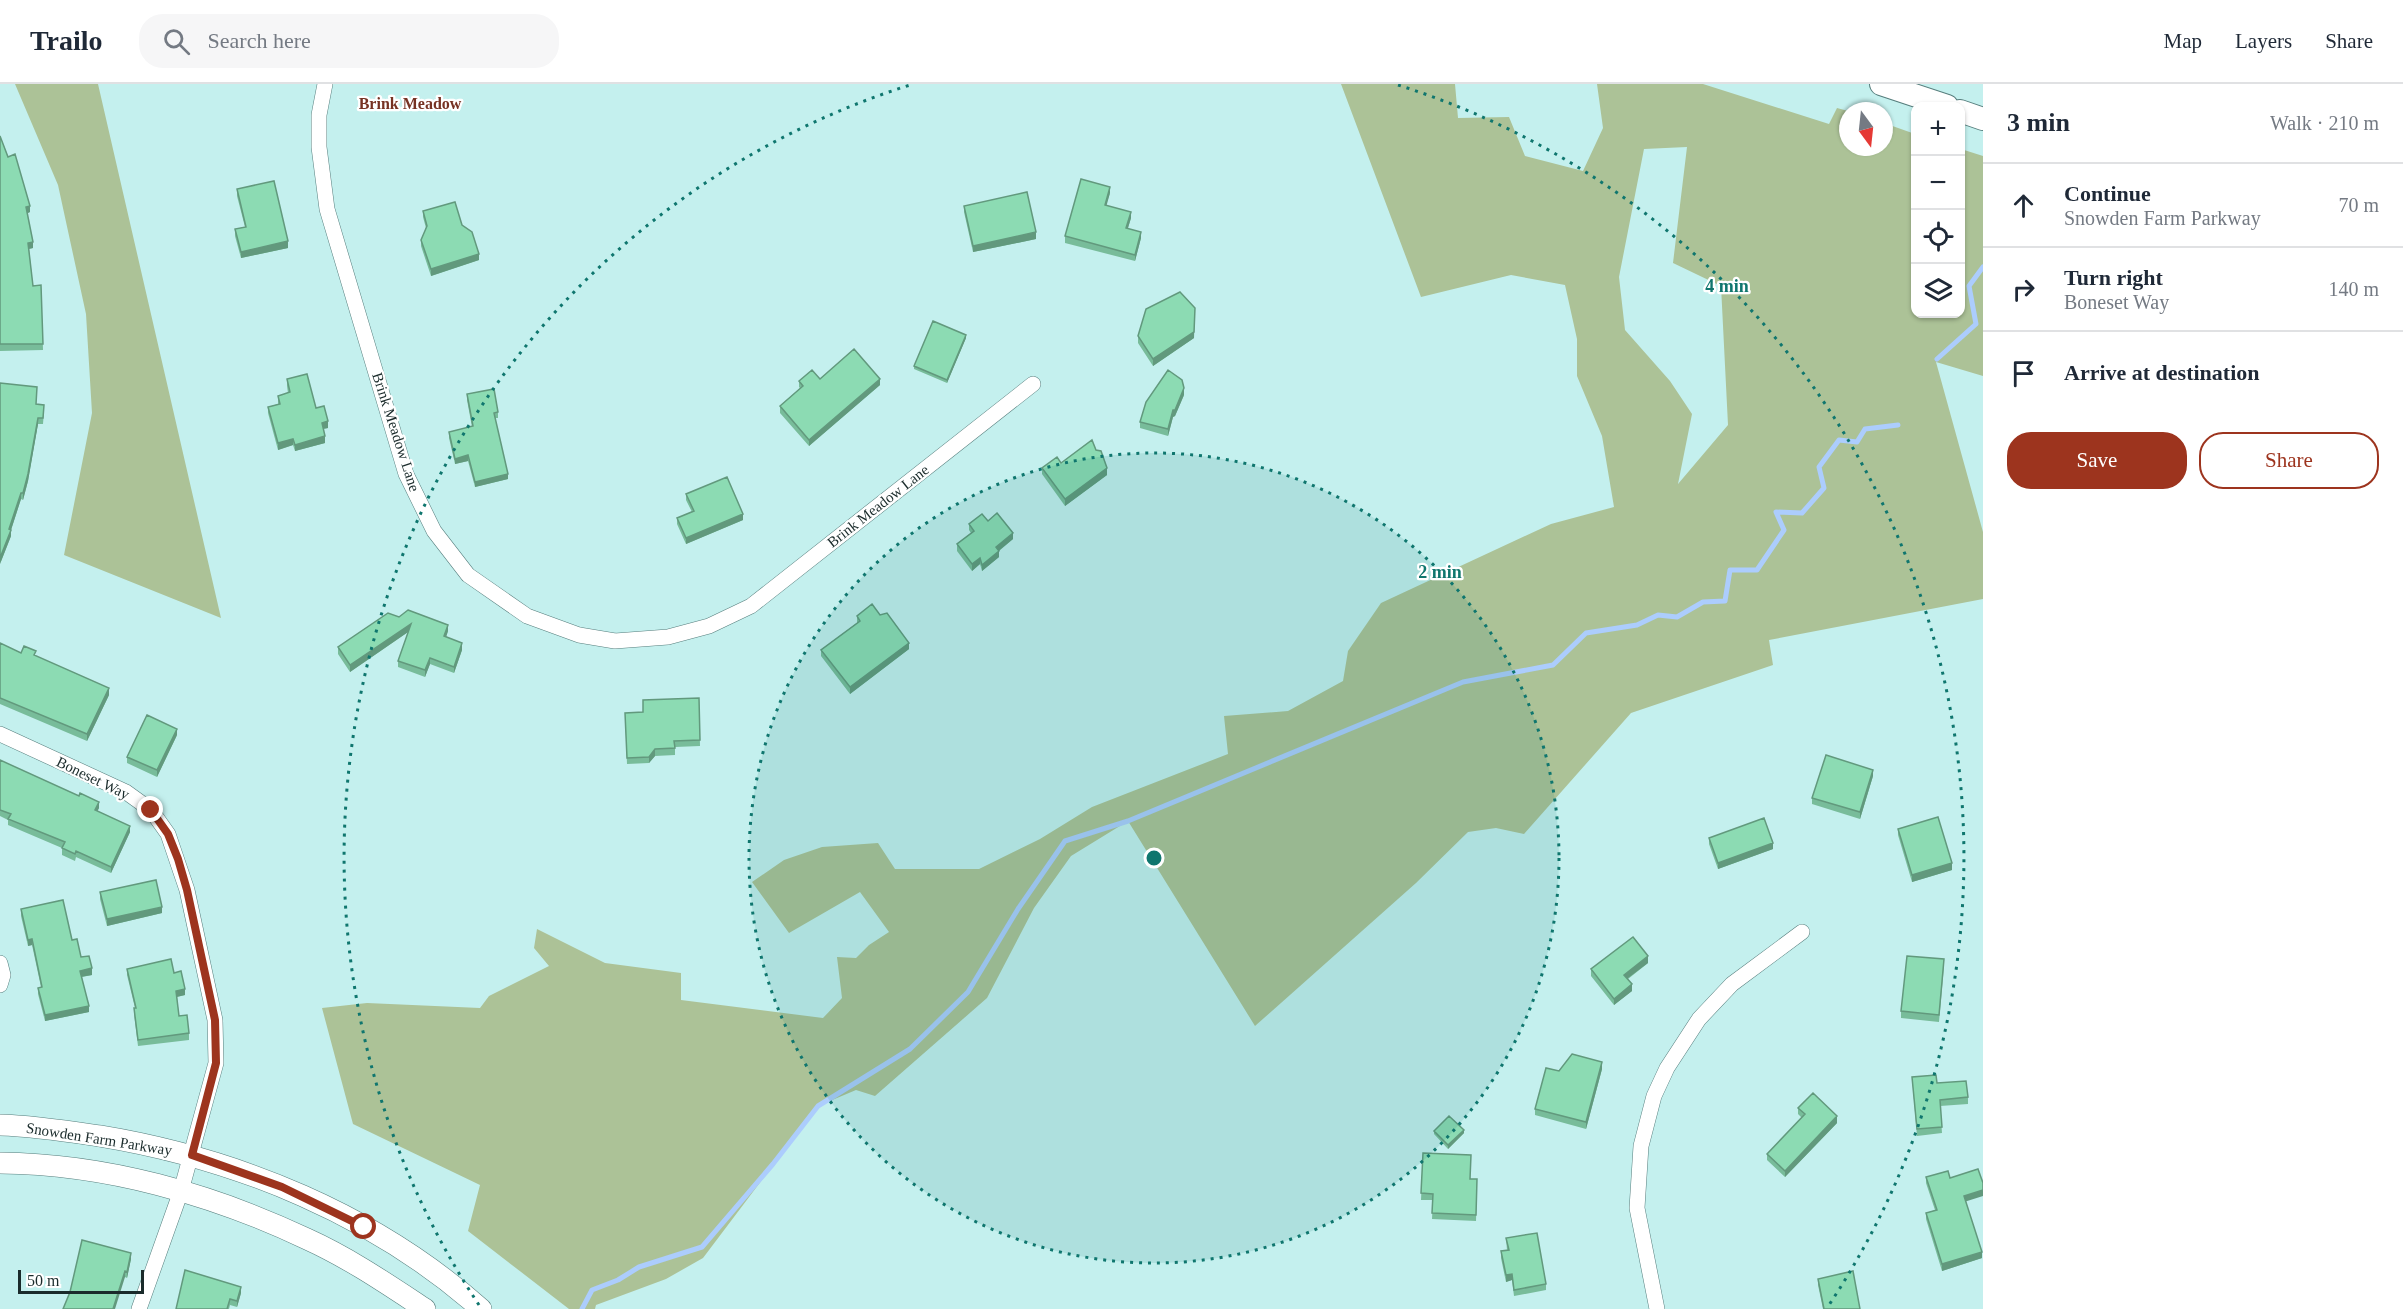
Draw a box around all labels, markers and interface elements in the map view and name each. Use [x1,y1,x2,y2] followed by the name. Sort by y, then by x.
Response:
[139,14,559,68] search box
[30,25,103,56] text: Trailo
[160,25,193,58] icon: search
[208,28,311,53] text: Search here
[2164,29,2202,53] text: Map
[2235,29,2292,53] text: Layers
[2325,29,2373,53] text: Share
[359,95,462,112] district label: Brink Meadow
[1839,102,1893,156] north arrow
[1911,102,1965,318] map controls
[1911,102,1965,156] button: +
[2007,108,2070,137] text: 3 min
[2270,112,2379,134] text: Walk · 210 m
[1911,156,1965,210] button: −
[2064,181,2151,206] text: Continue
[2007,189,2040,222] icon: ahead
[2338,194,2379,216] text: 70 m
[2064,207,2261,229] text: Snowden Farm Parkway
[1911,210,1965,264] button: locate
[1911,264,1965,318] button: layers
[2064,265,2163,290] text: Turn right
[2007,273,2040,306] icon: right
[1705,276,1749,296] text: 4 min
[2328,278,2379,300] text: 140 m
[2064,291,2169,313] text: Boneset Way
[2007,357,2040,390] icon: arrive
[2064,360,2260,385] text: Arrive at destination
[369,370,423,494] street label: Brink Meadow Lane
[2007,432,2187,489] button: Save
[2199,432,2379,489] button: Share
[824,461,932,551] street label: Brink Meadow Lane
[1418,562,1462,582] text: 2 min
[54,754,132,803] street label: Boneset Way
[137,796,163,822] route end
[1144,848,1164,868] centre of rings
[25,1120,174,1159] street label: Snowden Farm Parkway
[350,1213,376,1239] route start
[18,1267,144,1294] scale bar
[27,1272,59,1289] text: 50 m

